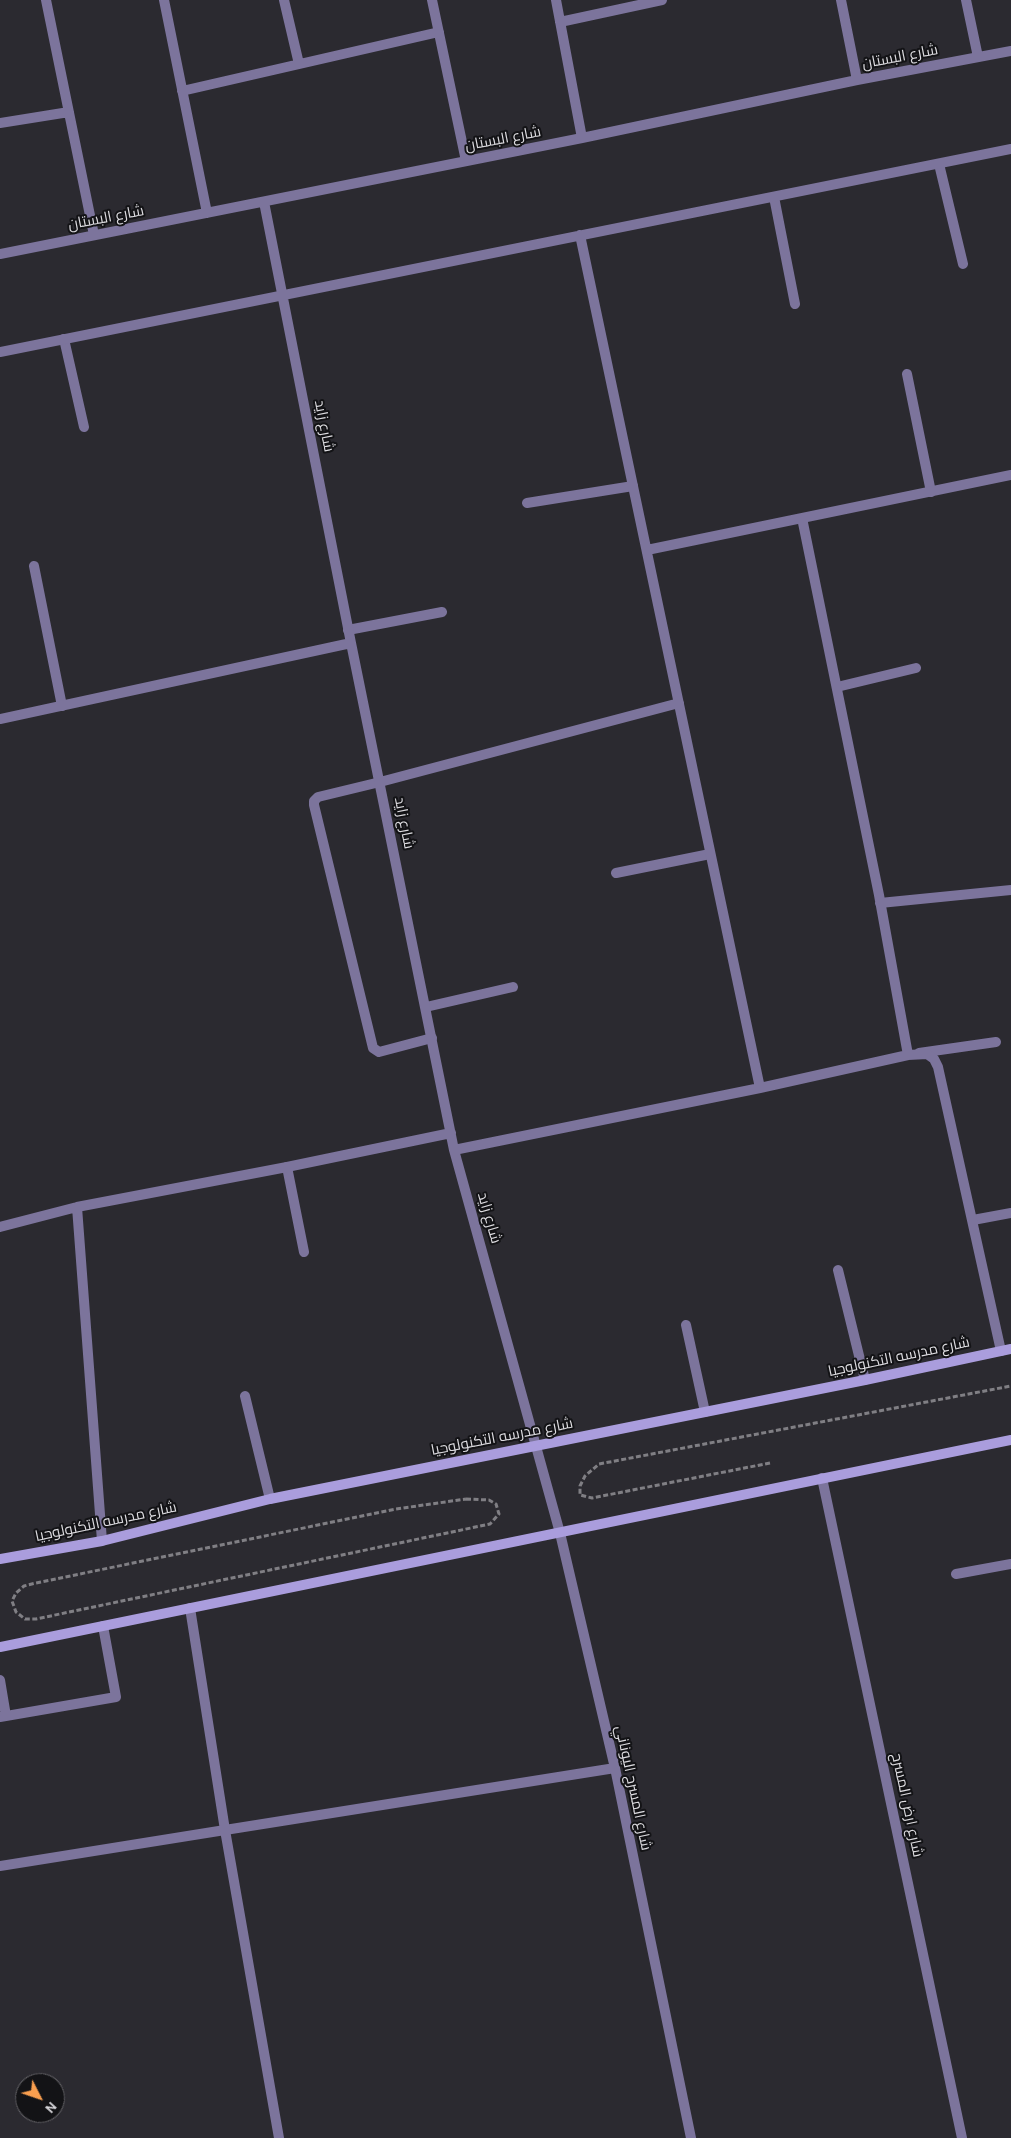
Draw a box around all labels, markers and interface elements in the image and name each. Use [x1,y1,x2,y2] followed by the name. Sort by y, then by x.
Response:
[861,41,939,73] street label: شارع البستان
[464,123,542,155] street label: شارع البستان
[67,202,145,234] street label: شارع البستان
[310,398,338,454] street label: شارع زايد
[390,795,418,851] street label: شارع زايد
[473,1190,505,1246] street label: شارع زايد
[827,1333,971,1381] street label: شارع مدرسه التكنولوجيا
[429,1414,575,1460] street label: شارع مدرسه التكنولوجيا
[34,1498,178,1546] street label: شارع مدرسه التكنولوجيا
[611,1724,655,1852] street label: شارع المسرح اليوناني
[887,1751,927,1859] street label: شارع ارض المسرح
[15,2073,65,2123] north arrow
[41,2098,61,2117] text: N

